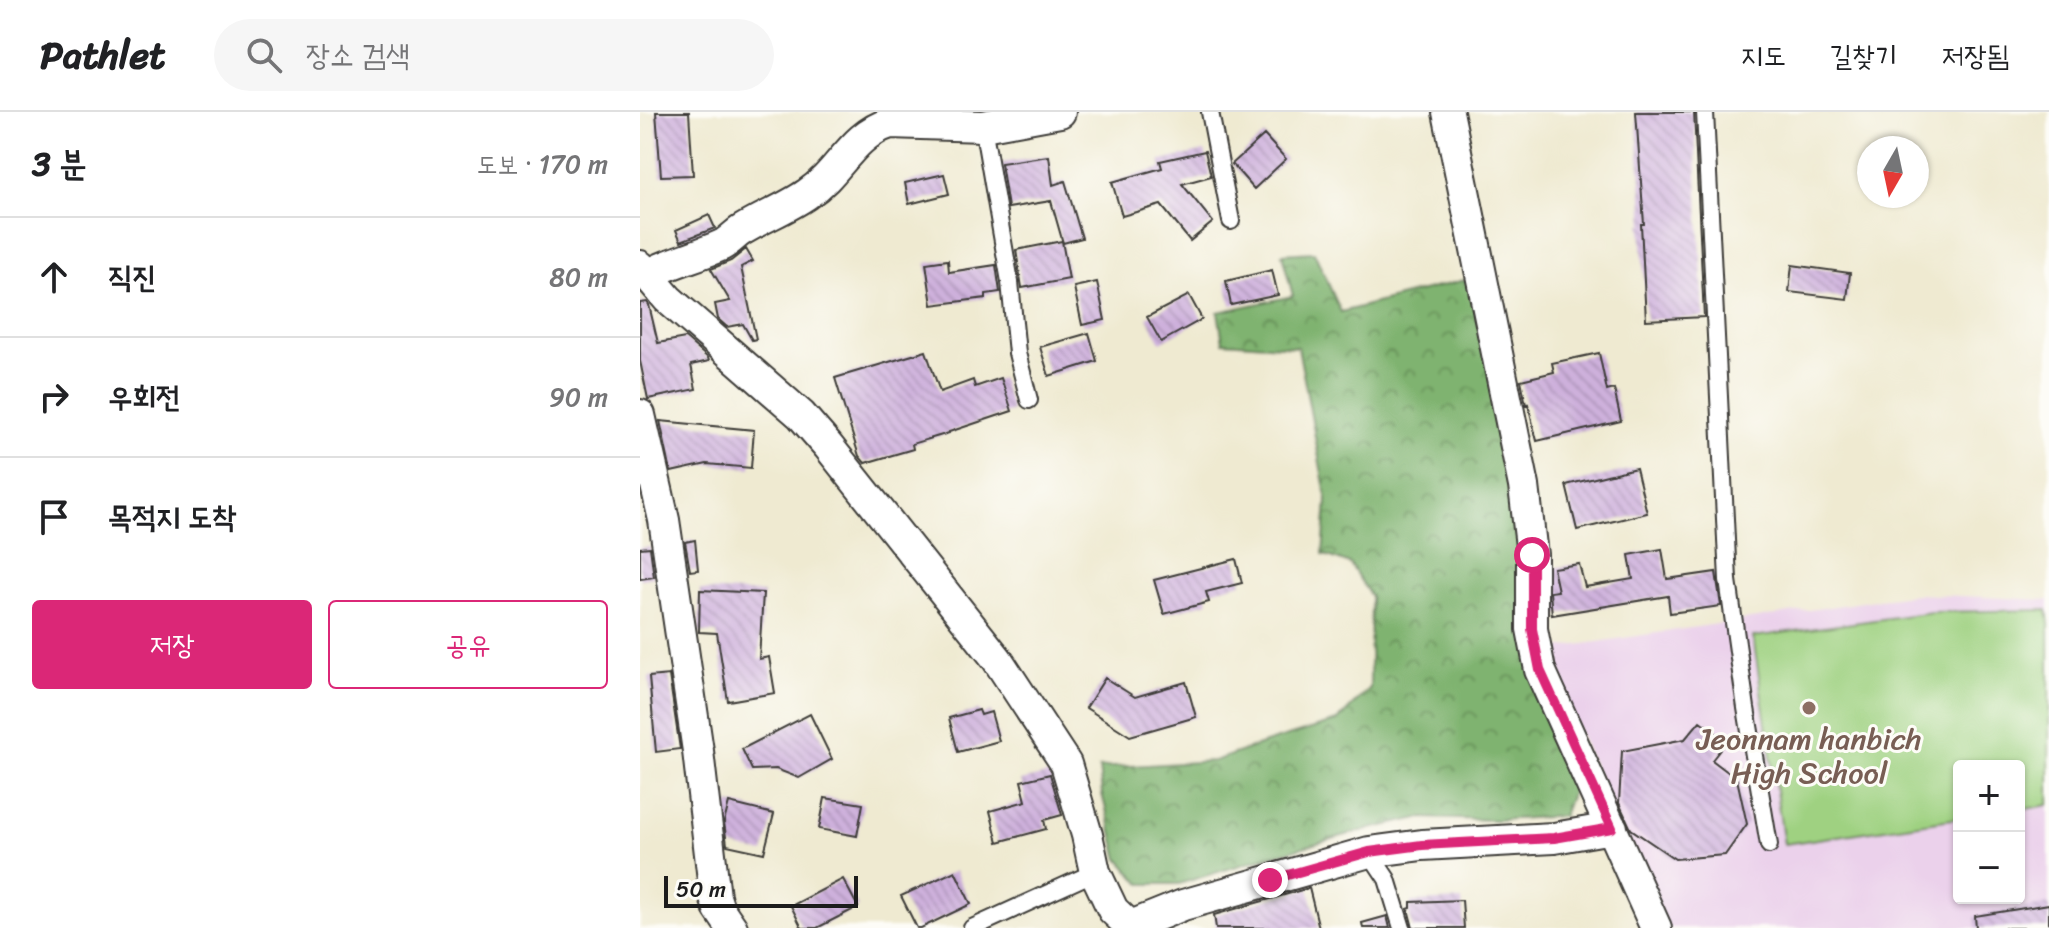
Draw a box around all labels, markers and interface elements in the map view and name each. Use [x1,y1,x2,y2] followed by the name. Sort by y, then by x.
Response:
[214,19,774,91] search box
[40,22,166,89] text: Pathlet
[306,28,410,82] text: 장소 검색
[1741,31,1786,80] text: 지도
[1830,31,1897,80] text: 길찾기
[1941,31,2009,80] text: 저장됨
[242,33,286,77] icon: search
[32,134,87,194] text: 3 분
[1857,136,1929,208] north arrow
[477,141,608,187] text: 도보 · 170 m
[108,250,156,304] text: 직진
[549,254,608,300] text: 80 m
[32,255,76,299] icon: ahead
[108,370,180,424] text: 우회전
[549,374,608,420] text: 90 m
[32,375,76,419] icon: right
[108,490,237,544] text: 목적지 도착
[32,495,76,539] icon: arrive
[1514,537,1550,573] route start
[32,600,312,689] button: 저장
[328,600,608,689] button: 공유
[1800,699,1818,717] marker: Jeonnam hanbich High School
[1696,712,1921,800] place label: Jeonnam hanbich High School
[1953,760,2025,904] map controls
[1953,760,2025,832] button: +
[1953,832,2025,904] button: −
[1252,862,1288,898] route end
[676,870,726,909] text: 50 m
[664,872,858,908] scale bar

